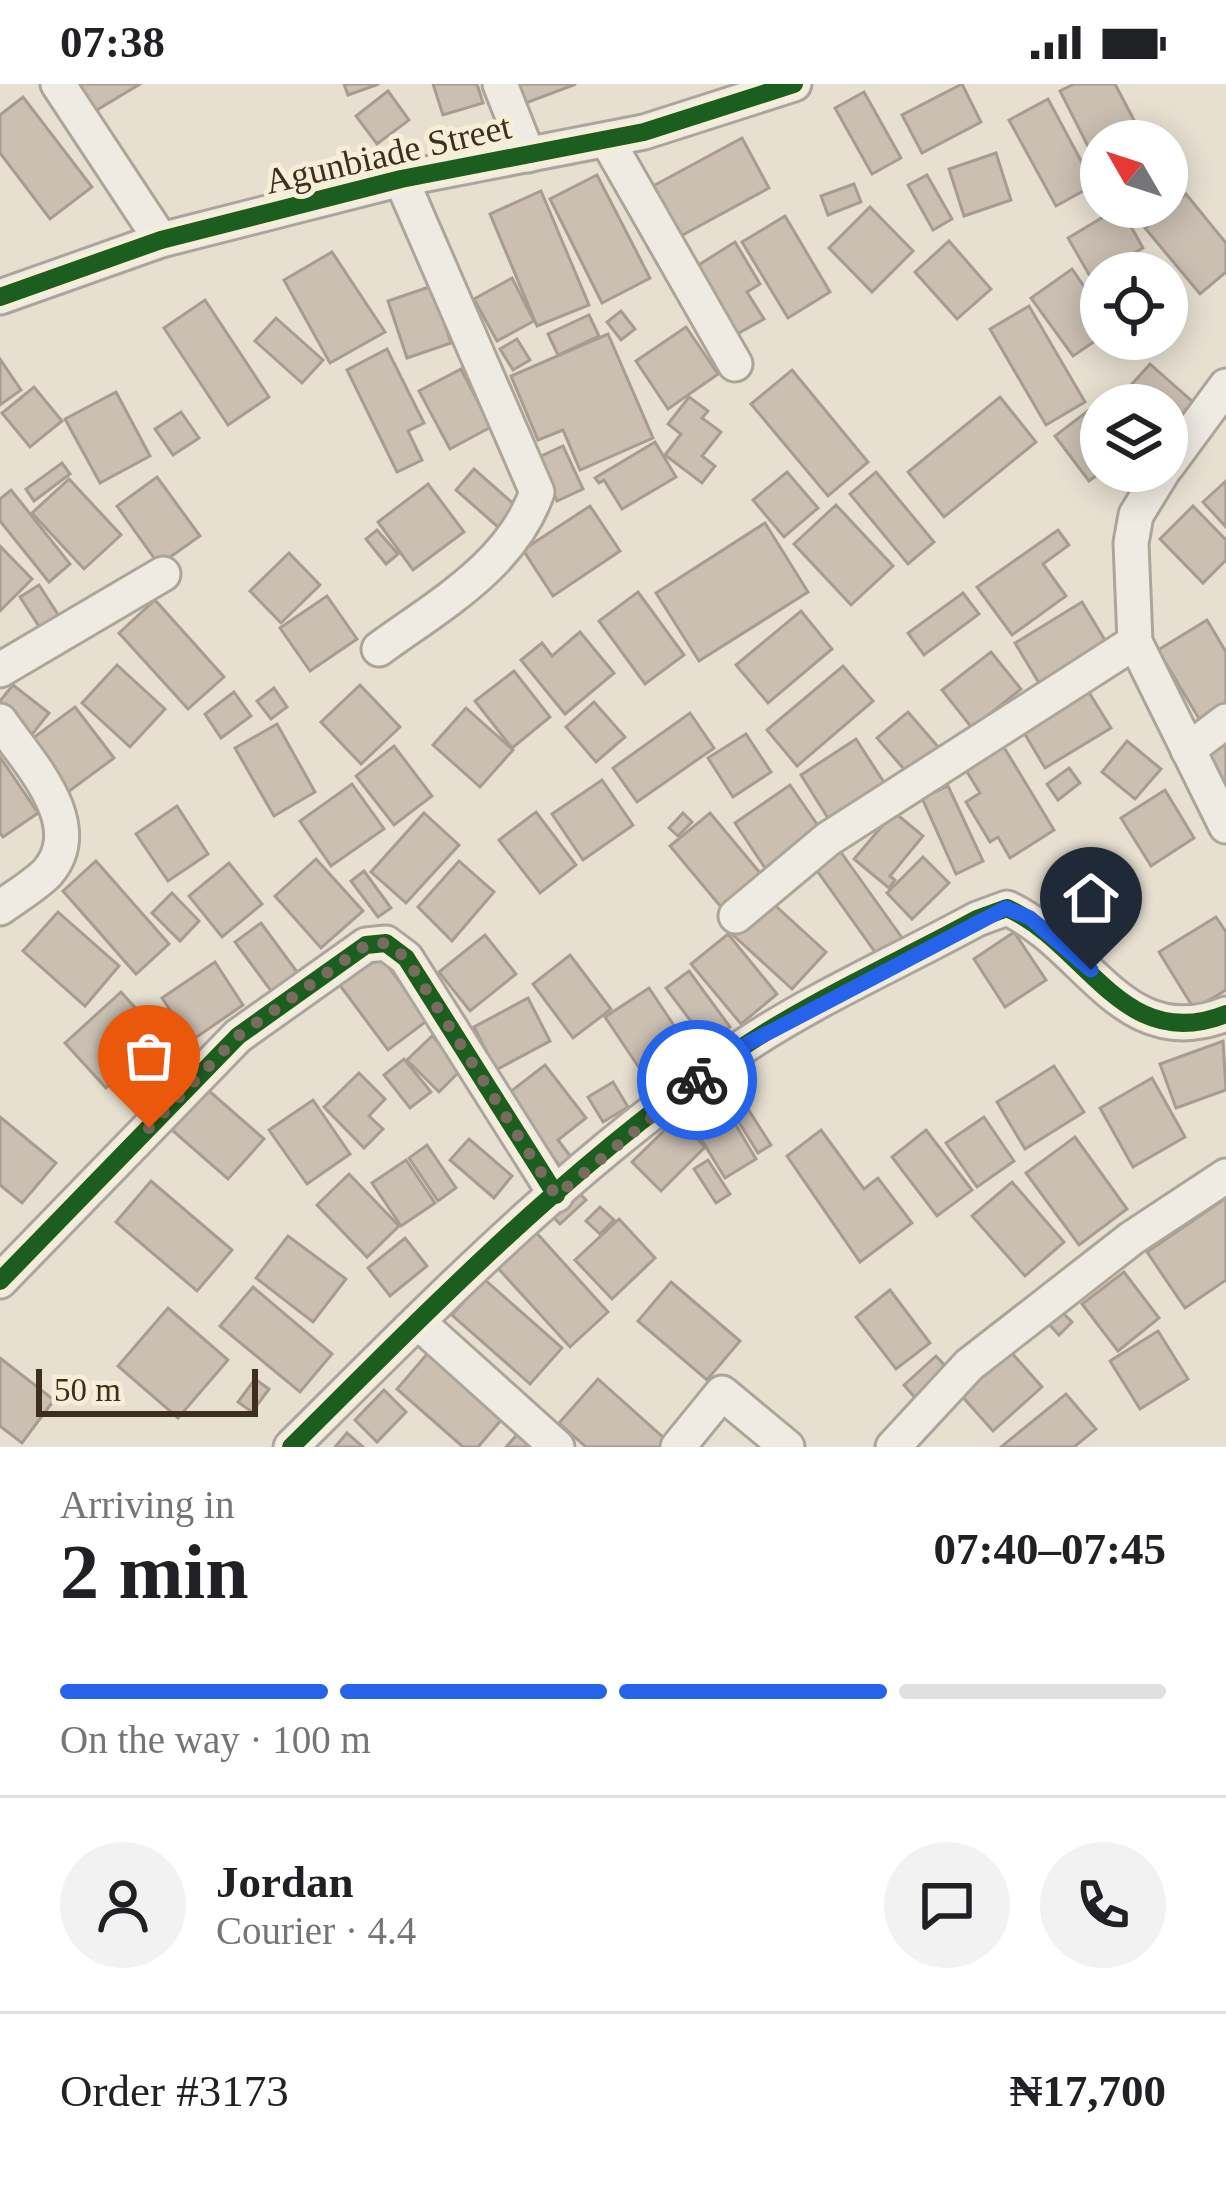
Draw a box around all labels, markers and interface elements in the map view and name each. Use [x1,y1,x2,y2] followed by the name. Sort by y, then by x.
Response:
[60,17,165,67] text: 07:38
[261,106,515,202] street label: Agunbiade Street
[1080,120,1188,228] north arrow
[1080,120,1188,492] map controls
[1080,252,1188,360] button: locate
[1080,384,1188,492] button: layers
[1040,847,1142,970] pin
[1058,865,1124,931] icon: home
[98,1005,200,1128] pin
[637,1020,757,1140] courier
[116,1023,182,1089] icon: bag
[664,1047,730,1113] icon: bike
[36,1363,258,1416] scale bar
[54,1372,121,1408] text: 50 m
[60,1483,234,1526] text: Arriving in
[934,1524,1166,1574] text: 07:40–07:45
[60,1528,249,1615] text: 2 min
[60,1718,371,1761] text: On the way · 100 m
[60,1842,186,1968] button: person
[884,1842,1010,1968] button: chat
[1040,1842,1166,1968] button: phone
[216,1857,354,1907] text: Jordan
[216,1909,416,1952] text: Courier · 4.4
[60,2066,289,2116] text: Order #3173
[1010,2066,1166,2116] text: ₦17,700

